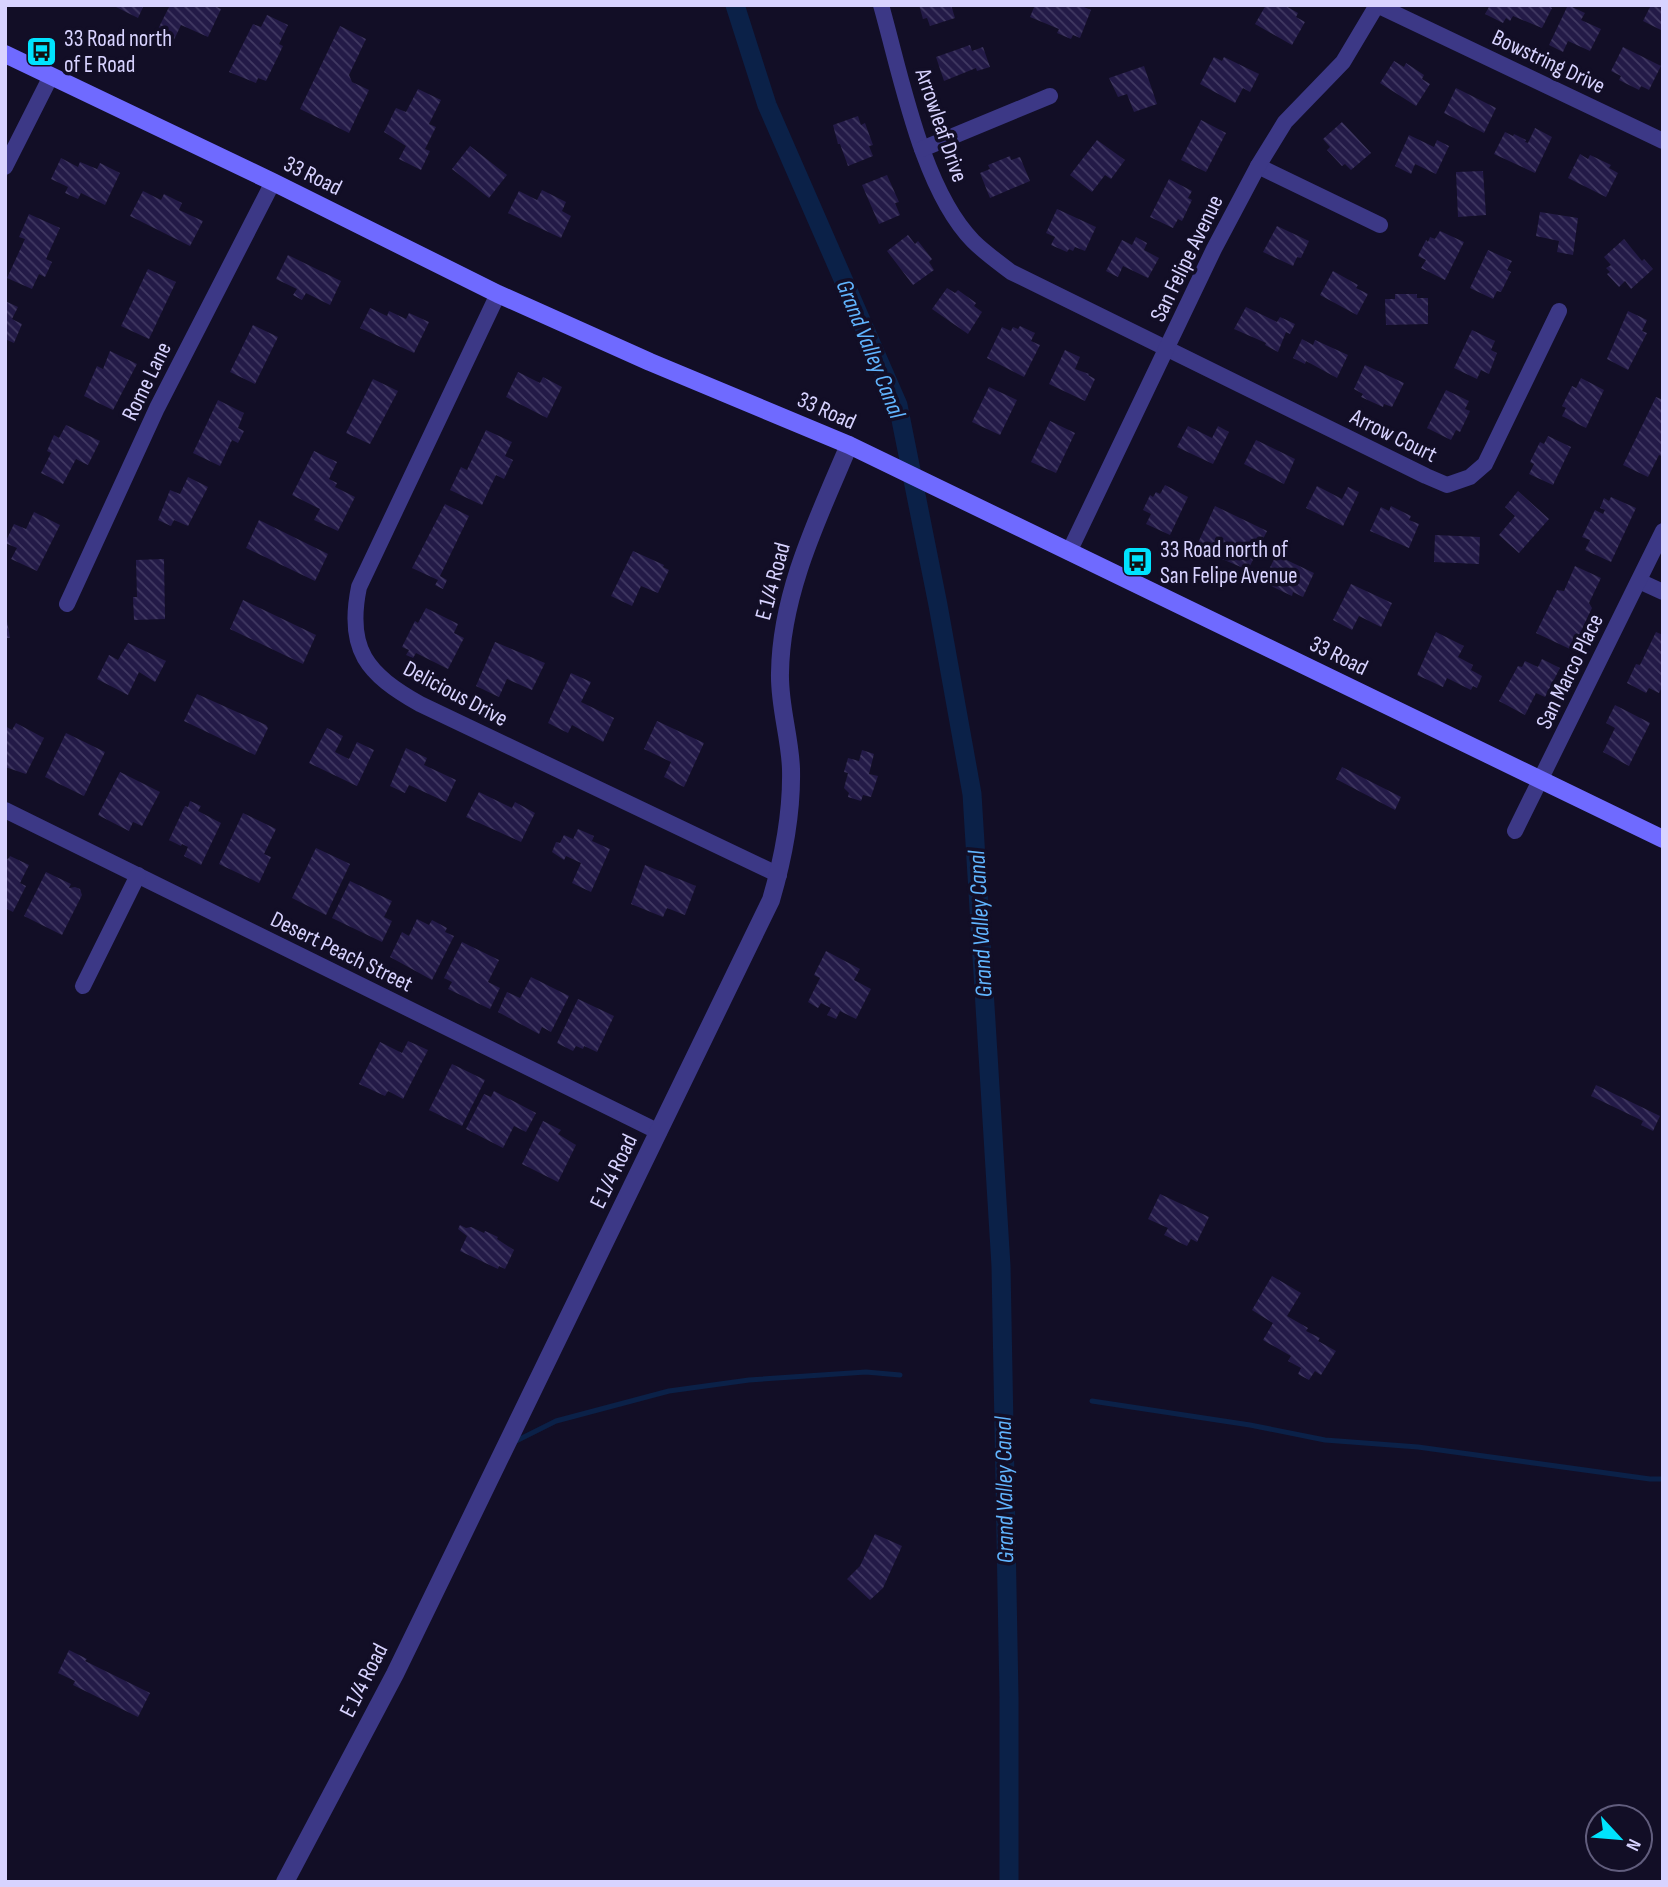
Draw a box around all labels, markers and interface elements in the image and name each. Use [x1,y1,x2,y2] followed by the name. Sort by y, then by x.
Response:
[1488,24,1610,100] street label: Bowstring Drive
[64,25,172,79] place label: 33 Road north of E Road
[24,34,58,68] bus stop icon: 33 Road north of E Road
[908,64,974,186] street label: Arrowleaf Drive
[279,150,346,202] street label: 33 Road
[1144,190,1230,326] street label: San Felipe Avenue
[830,276,912,423] water label: Grand Valley Canal
[116,338,178,425] street label: Rome Lane
[793,386,860,436] street label: 33 Road
[1345,402,1442,469] street label: Arrow Court
[1160,536,1298,590] place label: 33 Road north of San Felipe Avenue
[749,539,797,623] street label: E 1/4 Road
[1120,545,1154,579] bus stop icon: 33 Road north of San Felipe Avenue
[1530,609,1610,734] street label: San Marco Place
[1305,630,1372,682] street label: 33 Road
[398,655,513,733] street label: Delicious Drive
[962,849,999,998] water label: Grand Valley Canal
[266,905,417,998] street label: Desert Peach Street
[584,1130,644,1213] street label: E 1/4 Road
[989,1416,1020,1564] water label: Grand Valley Canal
[333,1639,394,1722] street label: E 1/4 Road
[1584,1803,1654,1873] north arrow
[1620,1835,1645,1854] text: N

